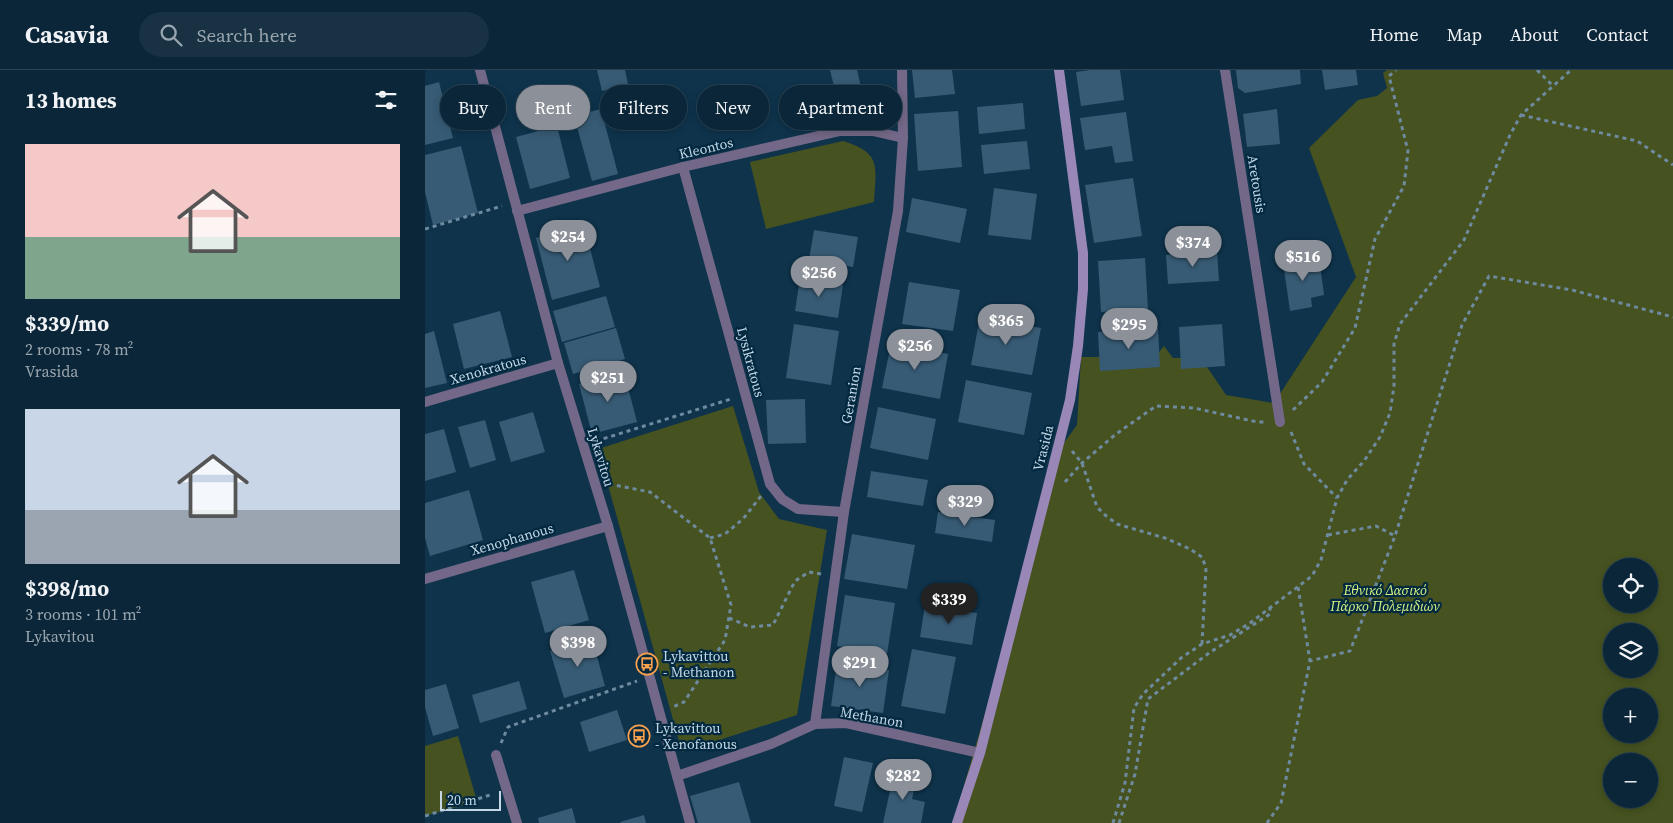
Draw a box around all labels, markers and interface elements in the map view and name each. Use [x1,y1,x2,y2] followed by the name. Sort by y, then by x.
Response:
[139,12,489,57] search box
[25,18,109,51] text: Casavia
[157,21,185,49] icon: search
[197,22,297,48] text: Search here
[1370,22,1419,47] text: Home
[1447,22,1482,47] text: Map
[1510,22,1558,47] text: About
[1586,22,1648,47] text: Contact
[440,85,506,130] chip: Buy
[516,85,590,130] chip: Rent
[600,85,687,130] chip: Filters
[697,85,769,130] chip: New
[779,85,902,130] chip: Apartment
[25,86,117,115] text: 13 homes
[372,86,400,114] icon: filters
[677,132,735,164] street label: Kleontos
[1243,153,1271,215] street label: Aretousis
[168,176,258,266] icon: home
[538,220,598,262] pin: $254
[551,225,585,247] text: $254
[1163,226,1223,268] pin: $374
[1176,231,1210,253] text: $374
[1273,240,1333,282] pin: $516
[1286,245,1320,267] text: $516
[789,256,849,298] pin: $256
[802,261,836,283] text: $256
[976,304,1036,346] pin: $365
[1099,308,1159,350] pin: $295
[25,309,109,338] text: $339/mo
[989,309,1023,331] text: $365
[1112,313,1146,335] text: $295
[732,325,770,399] street label: Lysikratous
[885,328,945,371] pin: $256
[898,334,932,356] text: $256
[25,338,133,360] text: 2 rooms · 78 m²
[447,349,529,389] street label: Xenokratous
[25,360,78,382] text: Vrasida
[578,360,638,403] pin: $251
[836,364,866,425] street label: Geranion
[591,366,625,388] text: $251
[1028,422,1059,473] street label: Vrasida
[583,425,619,489] street label: Lykavitou
[168,441,258,531] icon: home
[935,484,995,527] pin: $329
[948,490,982,512] text: $329
[468,518,556,560] street label: Xenophanous
[1603,558,1658,808] map controls
[1603,558,1658,613] button: locate
[25,574,109,603] text: $398/mo
[1329,580,1440,616] park label: Εθνικό Δασικό Πάρκο Πολεμιδιών
[919,582,979,625] pin: $339
[932,588,966,610] text: $339
[25,603,141,625] text: 3 rooms · 101 m²
[1603,623,1658,678] button: layers
[25,625,95,647] text: Lykavitou
[548,626,608,668] pin: $398
[561,631,595,653] text: $398
[663,646,735,682] place label: Lykavittou - Methanon
[830,646,890,688] pin: $291
[843,651,877,673] text: $291
[635,652,659,676] bus stop icon: Lykavittou - Methanon
[1603,688,1658,743] button: +
[839,702,906,733] street label: Methanon
[655,718,737,754] place label: Lykavittou - Xenofanous
[627,724,651,748] bus stop icon: Lykavittou - Xenofanous
[1603,753,1658,808] button: −
[873,758,933,801] pin: $282
[886,764,920,786] text: $282
[440,788,501,811] scale bar
[447,790,477,810] text: 20 m

